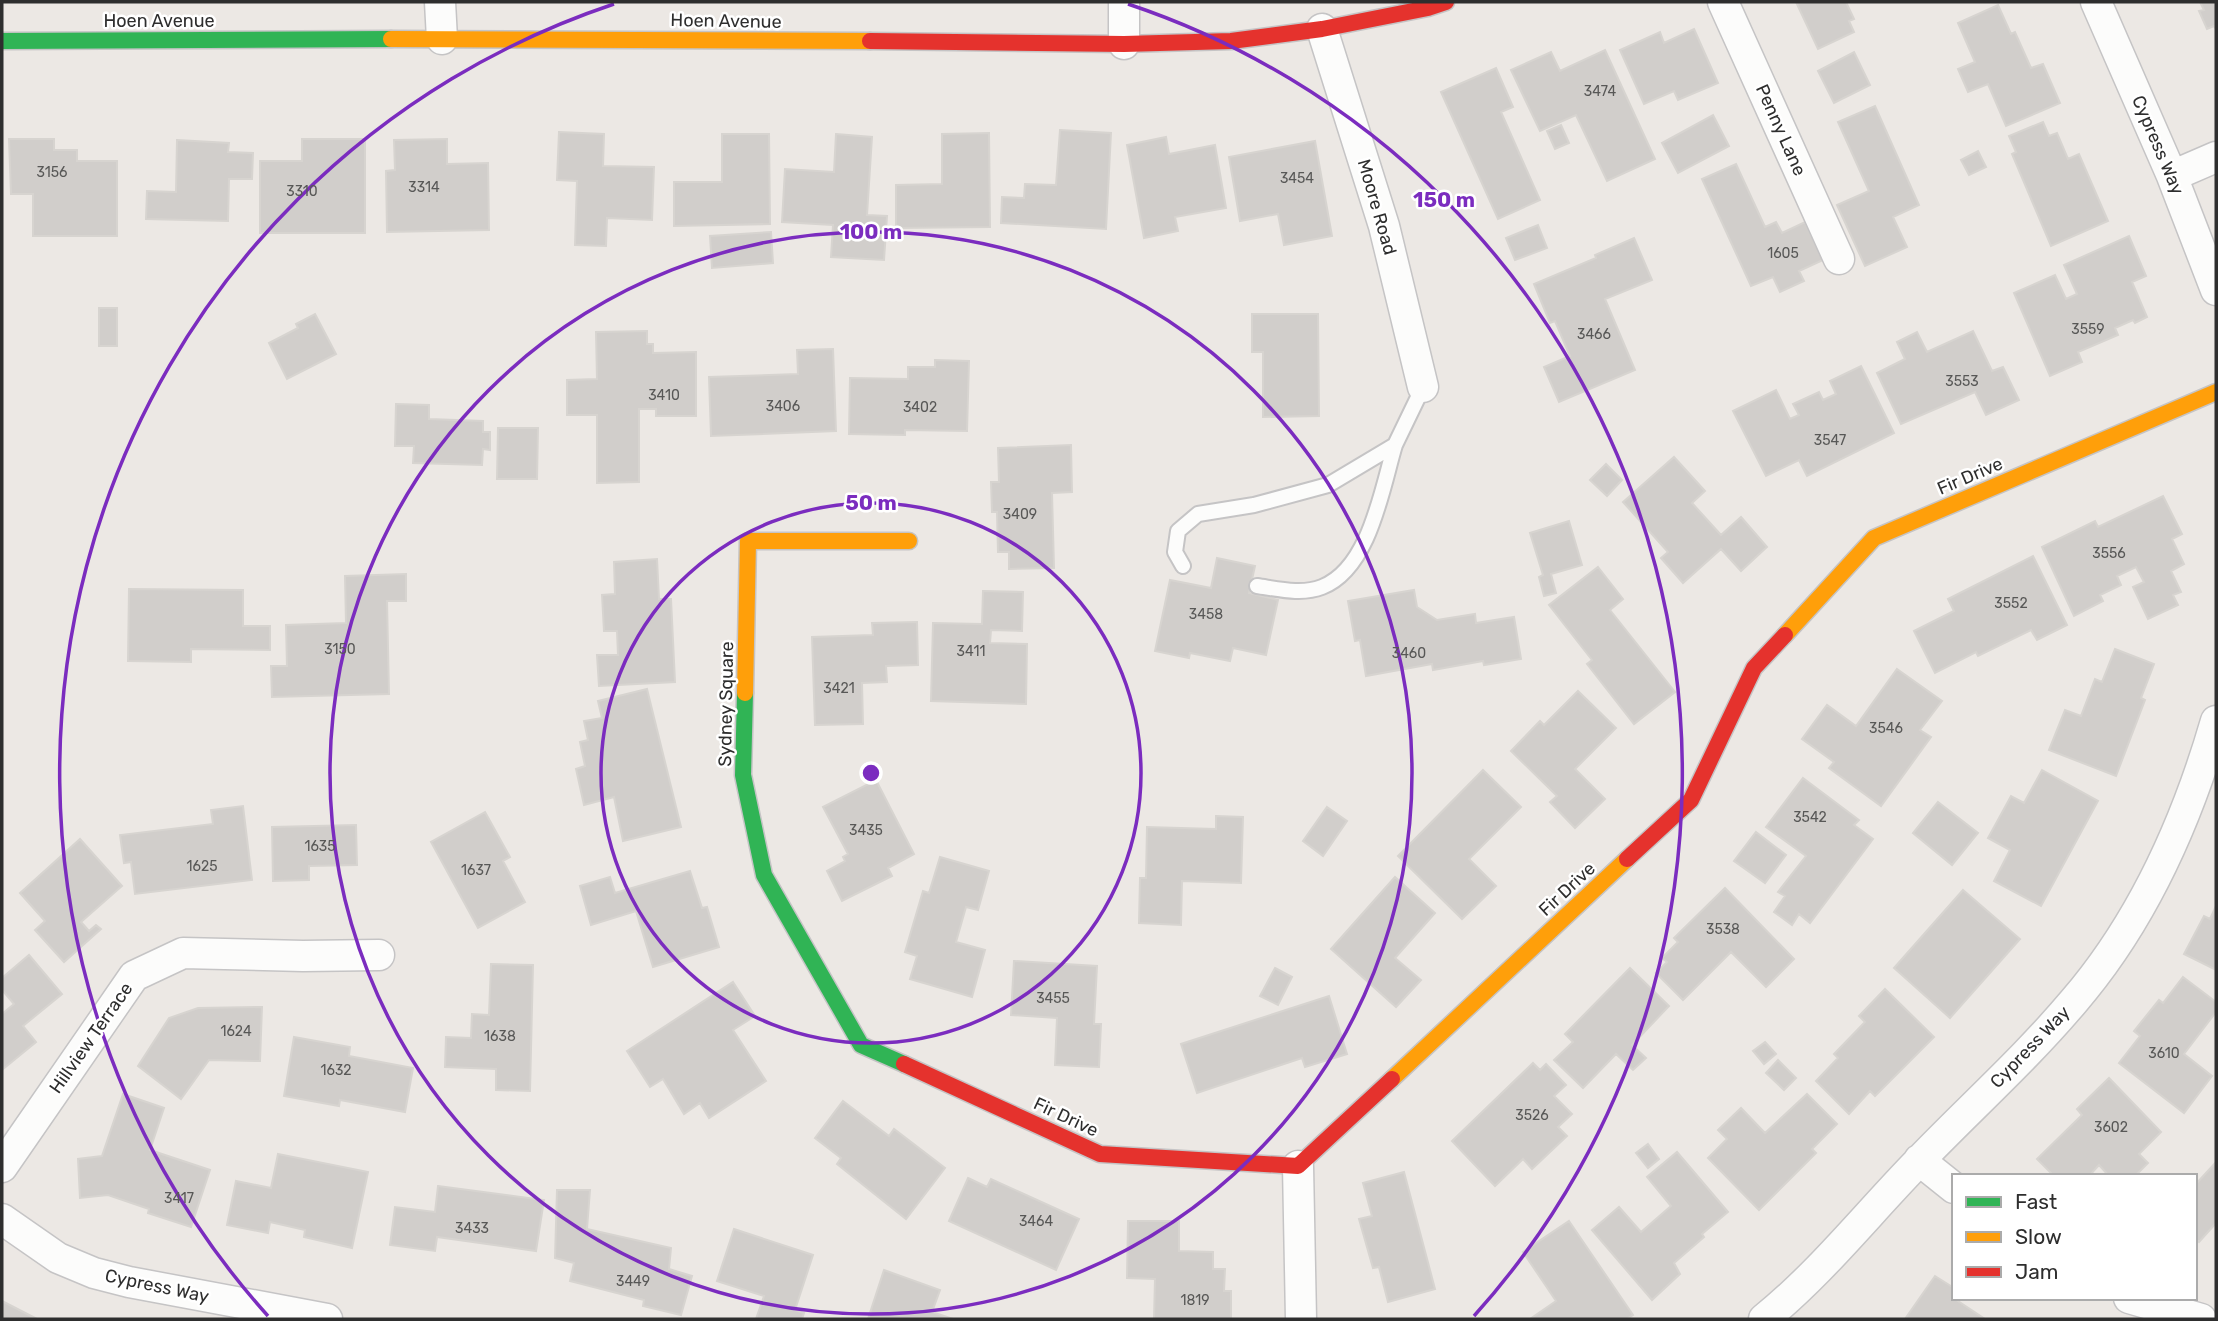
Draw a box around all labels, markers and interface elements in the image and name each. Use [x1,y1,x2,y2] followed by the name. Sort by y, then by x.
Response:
[670,9,782,33] street label: Hoen Avenue
[103,10,215,32] street label: Hoen Avenue
[1751,81,1811,179] street label: Penny Lane
[1584,83,1616,100] house number: 3474
[2127,92,2189,198] street label: Cypress Way
[1353,156,1401,258] street label: Moore Road
[37,164,67,181] house number: 3156
[1280,170,1314,187] house number: 3454
[408,179,440,196] house number: 3314
[286,183,318,200] house number: 3310
[1413,187,1475,212] text: 150 m
[840,219,902,244] text: 100 m
[1767,245,1799,262] house number: 1605
[2071,321,2105,338] house number: 3559
[1577,326,1611,343] house number: 3466
[1945,373,1979,390] house number: 3553
[648,387,680,404] house number: 3410
[766,398,800,415] house number: 3406
[903,399,937,416] house number: 3402
[1814,432,1846,449] house number: 3547
[1934,452,2006,500] street label: Fir Drive
[845,490,897,515] text: 50 m
[1003,506,1037,523] house number: 3409
[2092,545,2126,562] house number: 3556
[1994,595,2028,612] house number: 3552
[1189,606,1223,623] house number: 3458
[324,641,356,658] house number: 3150
[714,641,738,767] street label: Sydney Square
[957,643,985,660] house number: 3411
[1392,645,1426,662] house number: 3460
[823,680,855,697] house number: 3421
[1869,720,1903,737] house number: 3546
[859,761,883,785] centre of rings
[1793,809,1827,826] house number: 3542
[849,822,883,839] house number: 3435
[304,838,336,855] house number: 1635
[1534,857,1600,921] street label: Fir Drive
[187,858,217,875] house number: 1625
[461,862,491,879] house number: 1637
[1706,921,1740,938] house number: 3538
[45,978,137,1098] street label: Hillview Terrace
[1036,990,1070,1007] house number: 3455
[1985,1001,2075,1093] street label: Cypress Way
[220,1023,252,1040] house number: 1624
[484,1028,516,1045] house number: 1638
[2148,1045,2180,1062] house number: 3610
[320,1062,352,1079] house number: 1632
[1030,1092,1102,1142] street label: Fir Drive
[1515,1107,1549,1124] house number: 3526
[2094,1119,2128,1136] house number: 3602
[1952,1174,2197,1300] legend
[2015,1189,2057,1214] text: Fast
[164,1190,194,1207] house number: 3417
[1019,1213,1053,1230] house number: 3464
[455,1220,489,1237] house number: 3433
[2015,1224,2062,1249] text: Slow
[2015,1259,2059,1284] text: Jam
[103,1264,211,1308] street label: Cypress Way
[616,1273,650,1290] house number: 3449
[1180,1292,1210,1309] house number: 1819

